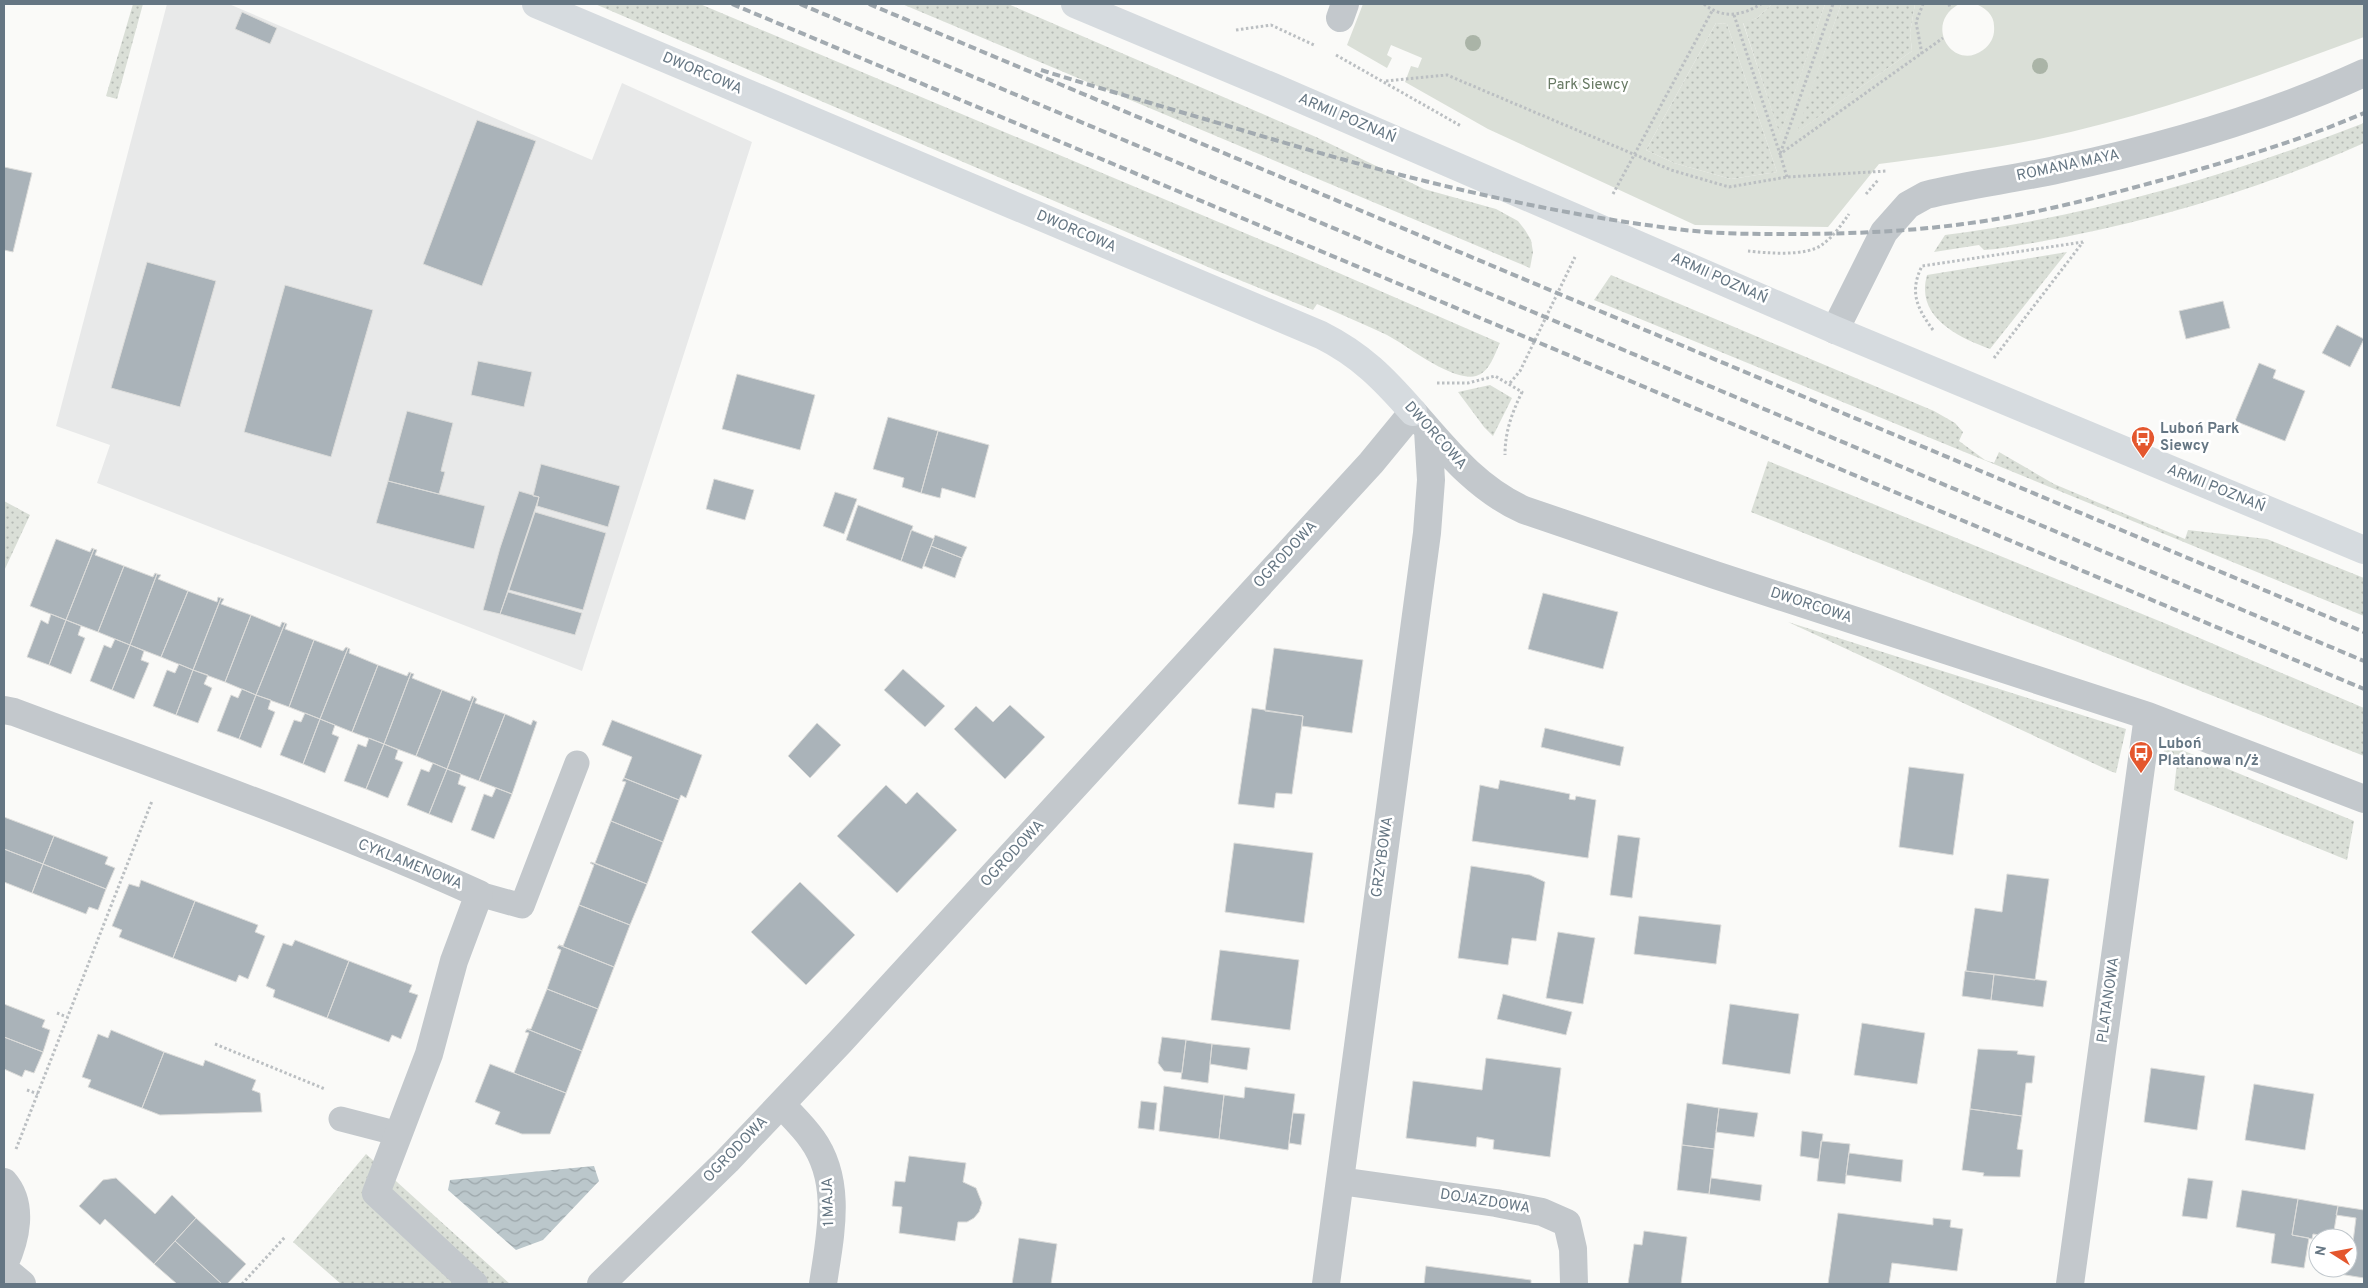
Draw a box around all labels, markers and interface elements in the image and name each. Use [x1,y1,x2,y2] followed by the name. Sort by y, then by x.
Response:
[659,49,745,99] street label: DWORCOWA
[1547,76,1629,95] park label: Park Siewcy
[1295,89,1399,148] street label: ARMII POZNAŃ
[2015,146,2121,186] street label: ROMANA MAYA
[1033,207,1119,257] street label: DWORCOWA
[1667,248,1771,309] street label: ARMII POZNAŃ
[1399,398,1471,474] street label: DWORCOWA
[2160,420,2240,456] place label: Luboń Park Siewcy
[2130,425,2156,459] bus stop icon: Luboń Park Siewcy
[2164,460,2268,517] street label: ARMII POZNAŃ
[1250,517,1322,593] street label: OGRODOWA
[1768,584,1854,628] street label: DWORCOWA
[2158,735,2259,771] place label: Luboń Platanowa n/ż
[2128,740,2154,774] bus stop icon: Luboń Platanowa n/ż
[1368,815,1398,899] street label: GRZYBOWA
[977,816,1049,892] street label: OGRODOWA
[355,835,465,895] street label: CYKLAMENOWA
[2094,956,2124,1044] street label: PLATANOWA
[700,1113,772,1187] street label: OGRODOWA
[819,1177,839,1227] street label: 1 MAJA
[1438,1185,1532,1219] street label: DOJAZDOWA
[2308,1228,2358,1278] north arrow
[2312,1244,2331,1257] text: N

